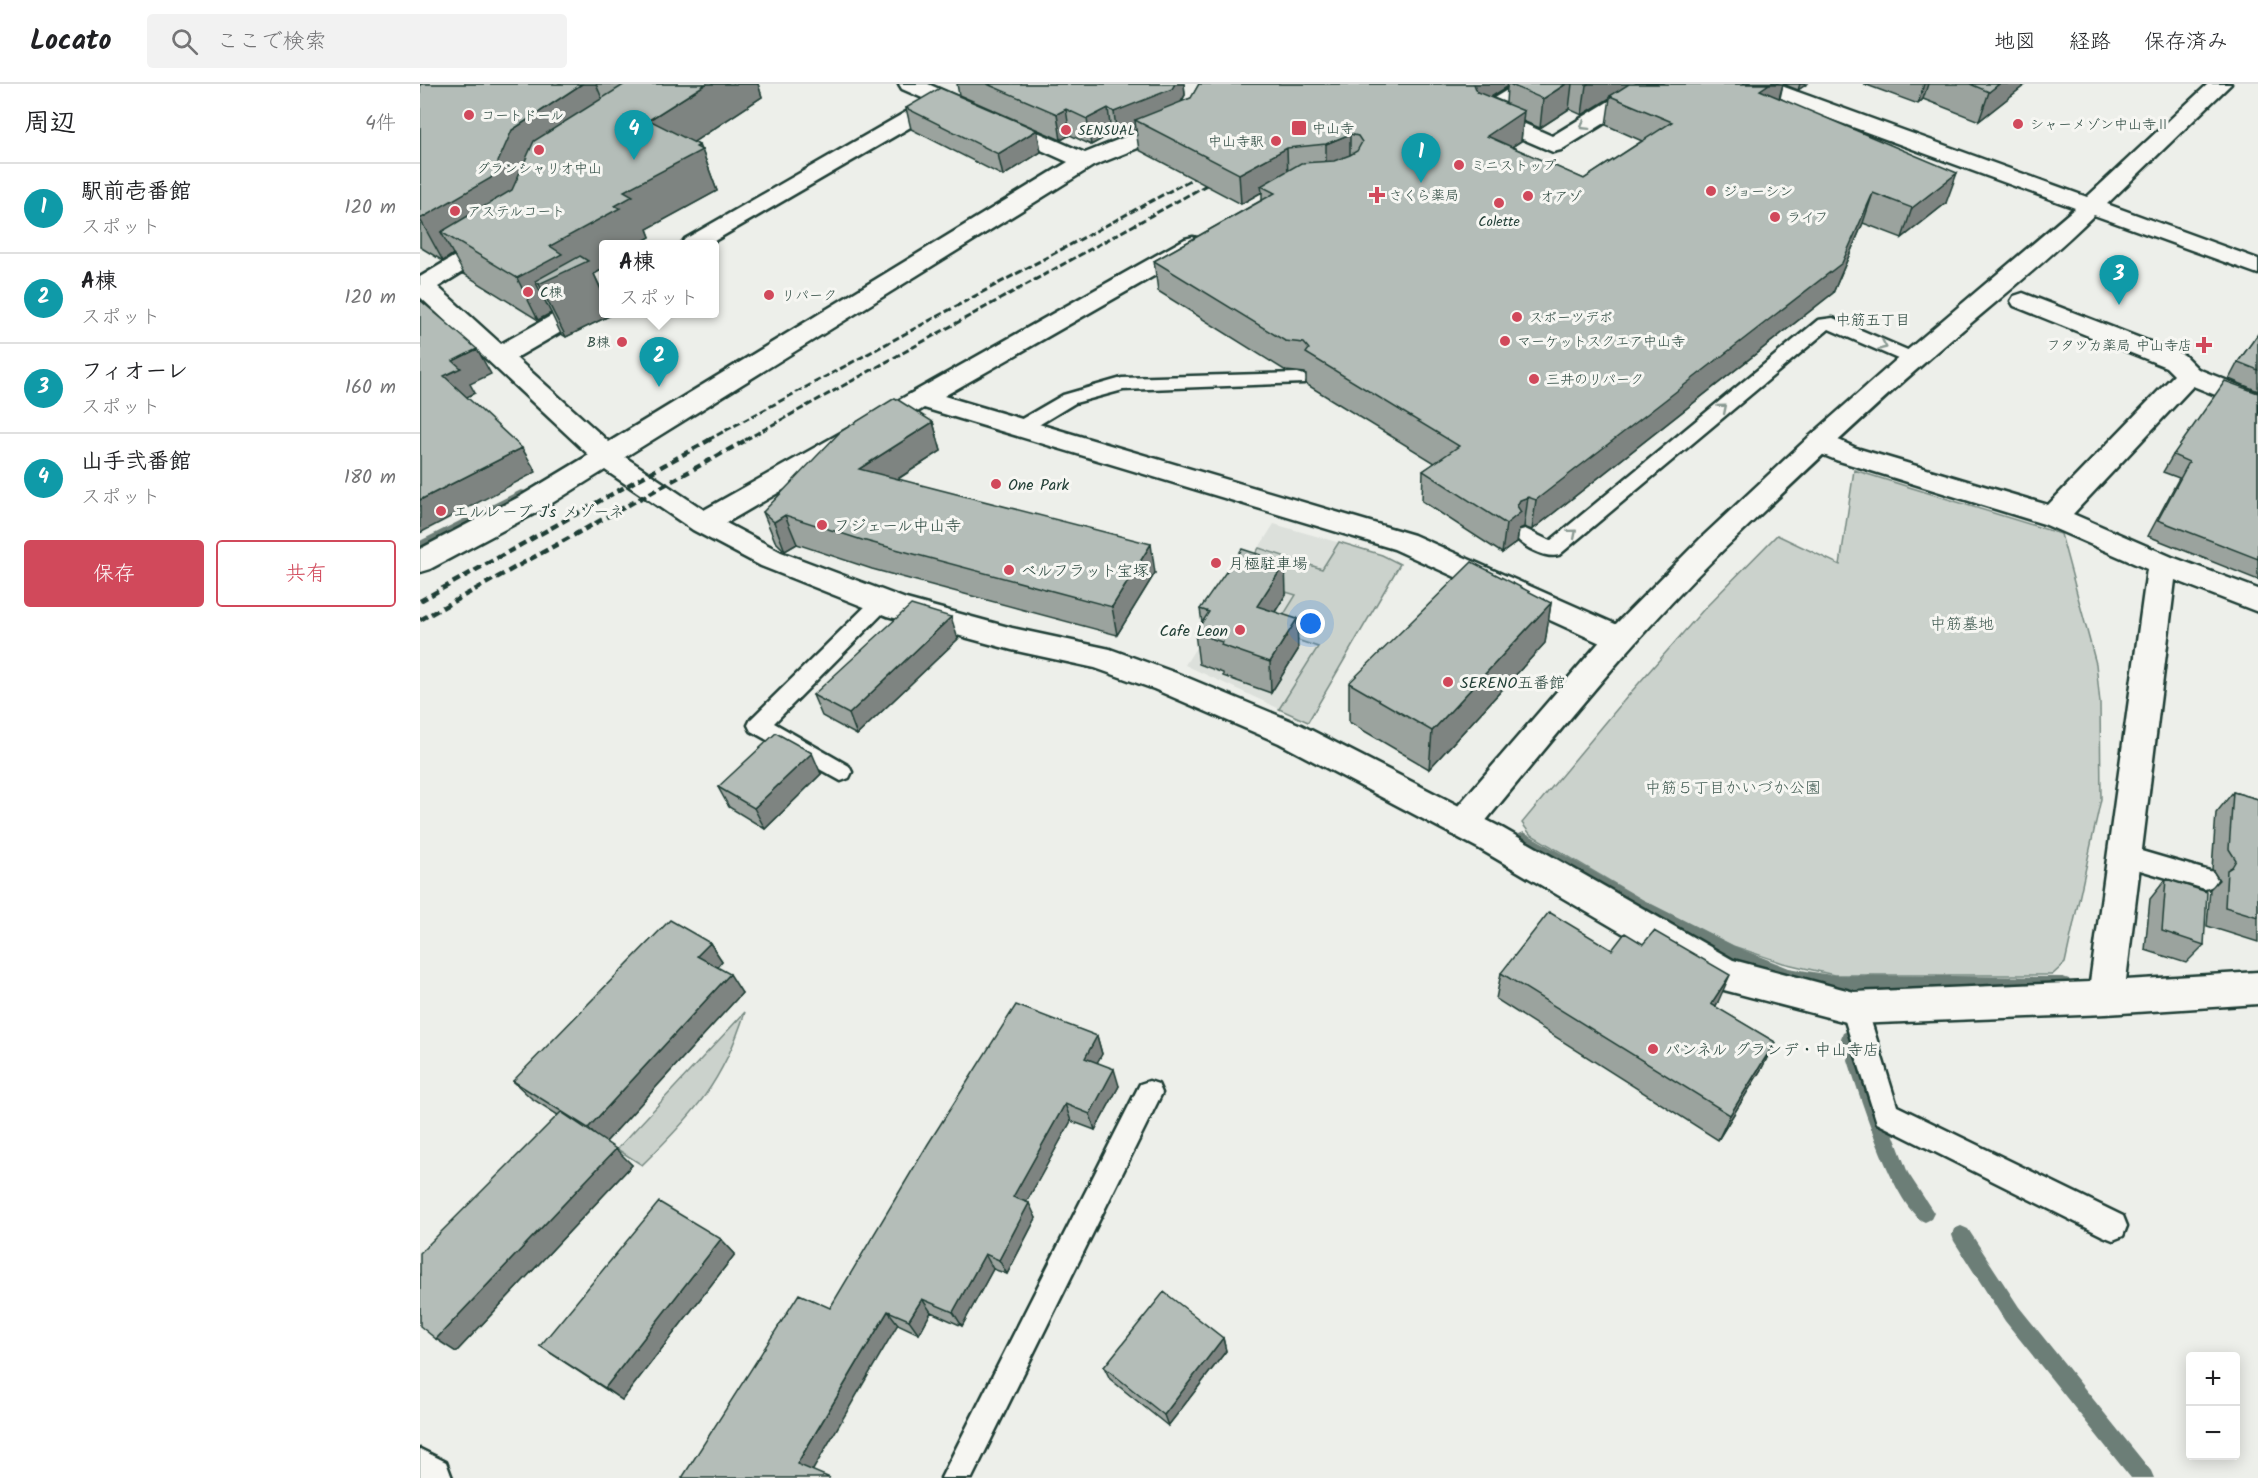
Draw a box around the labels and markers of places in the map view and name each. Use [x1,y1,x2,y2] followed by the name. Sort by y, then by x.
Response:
[481,105,564,127] place label: コートドール
[462,108,476,122] marker: コートドール
[614,110,654,160] pin: 4
[2030,114,2170,136] place label: シャーメゾン中山寺Ⅱ
[2011,117,2025,131] marker: シャーメゾン中山寺Ⅱ
[1312,118,1354,140] place label: 中山寺
[1290,119,1308,137] marker: 中山寺
[1078,120,1135,142] place label: SENSUAL
[1059,123,1073,137] marker: SENSUAL
[1208,131,1264,153] place label: 中山寺駅
[1269,134,1283,148] marker: 中山寺駅
[1402,134,1440,183] pin: 1
[532,143,546,157] marker: グランシャリオ中山
[1471,155,1556,177] place label: ミニストップ
[476,158,602,180] place label: グランシャリオ中山
[1452,158,1466,172] marker: ミニストップ
[1723,181,1793,203] place label: ジョーシン
[1704,184,1718,198] marker: ジョーシン
[1389,185,1459,207] place label: さくら薬局
[1540,186,1582,208] place label: オアゾ
[1370,188,1384,202] marker: さくら薬局
[1521,189,1535,203] marker: オアゾ
[1492,196,1506,210] marker: Colette
[467,201,565,223] place label: アステルコート
[448,204,462,218] marker: アステルコート
[1787,207,1828,229] place label: ライフ
[1768,210,1782,224] marker: ライフ
[1478,211,1520,233] place label: Colette
[2100,256,2138,305] pin: 3
[540,282,563,304] place label: C棟
[521,285,535,299] marker: C棟
[781,285,837,307] place label: リパーク
[762,288,776,302] marker: リパーク
[1529,307,1613,329] place label: スポーツデポ
[1510,310,1524,324] marker: スポーツデポ
[1517,331,1685,353] place label: マーケットスクエア中山寺
[587,332,611,354] place label: B棟
[1498,334,1512,348] marker: マーケットスクエア中山寺
[615,335,629,349] marker: B棟
[2047,335,2192,357] place label: フタツカ薬局 中山寺店
[640,338,678,387] pin: 2
[2197,338,2211,352] marker: フタツカ薬局 中山寺店
[1546,369,1644,391] place label: 三井のリパーク
[1527,372,1541,386] marker: 三井のリパーク
[1008,473,1069,498] place label: One Park
[989,477,1003,491] marker: One Park
[453,500,625,525] place label: エルレーブ J's メゾーネ
[434,504,448,518] marker: エルレーブ J's メゾーネ
[834,514,961,539] place label: フジェール中山寺
[815,518,829,532] marker: フジェール中山寺
[1228,552,1308,577] place label: 月極駐車場
[1209,556,1223,570] marker: 月極駐車場
[1021,559,1149,584] place label: ベルフラット宝塚
[1002,563,1016,577] marker: ベルフラット宝塚
[1160,619,1228,644] place label: Cafe Leon
[1233,623,1247,637] marker: Cafe Leon
[1460,671,1565,696] place label: SERENO五番館
[1441,675,1455,689] marker: SERENO五番館
[1665,1038,1879,1063] place label: パンネル グランデ・中山寺店
[1646,1042,1660,1056] marker: パンネル グランデ・中山寺店

